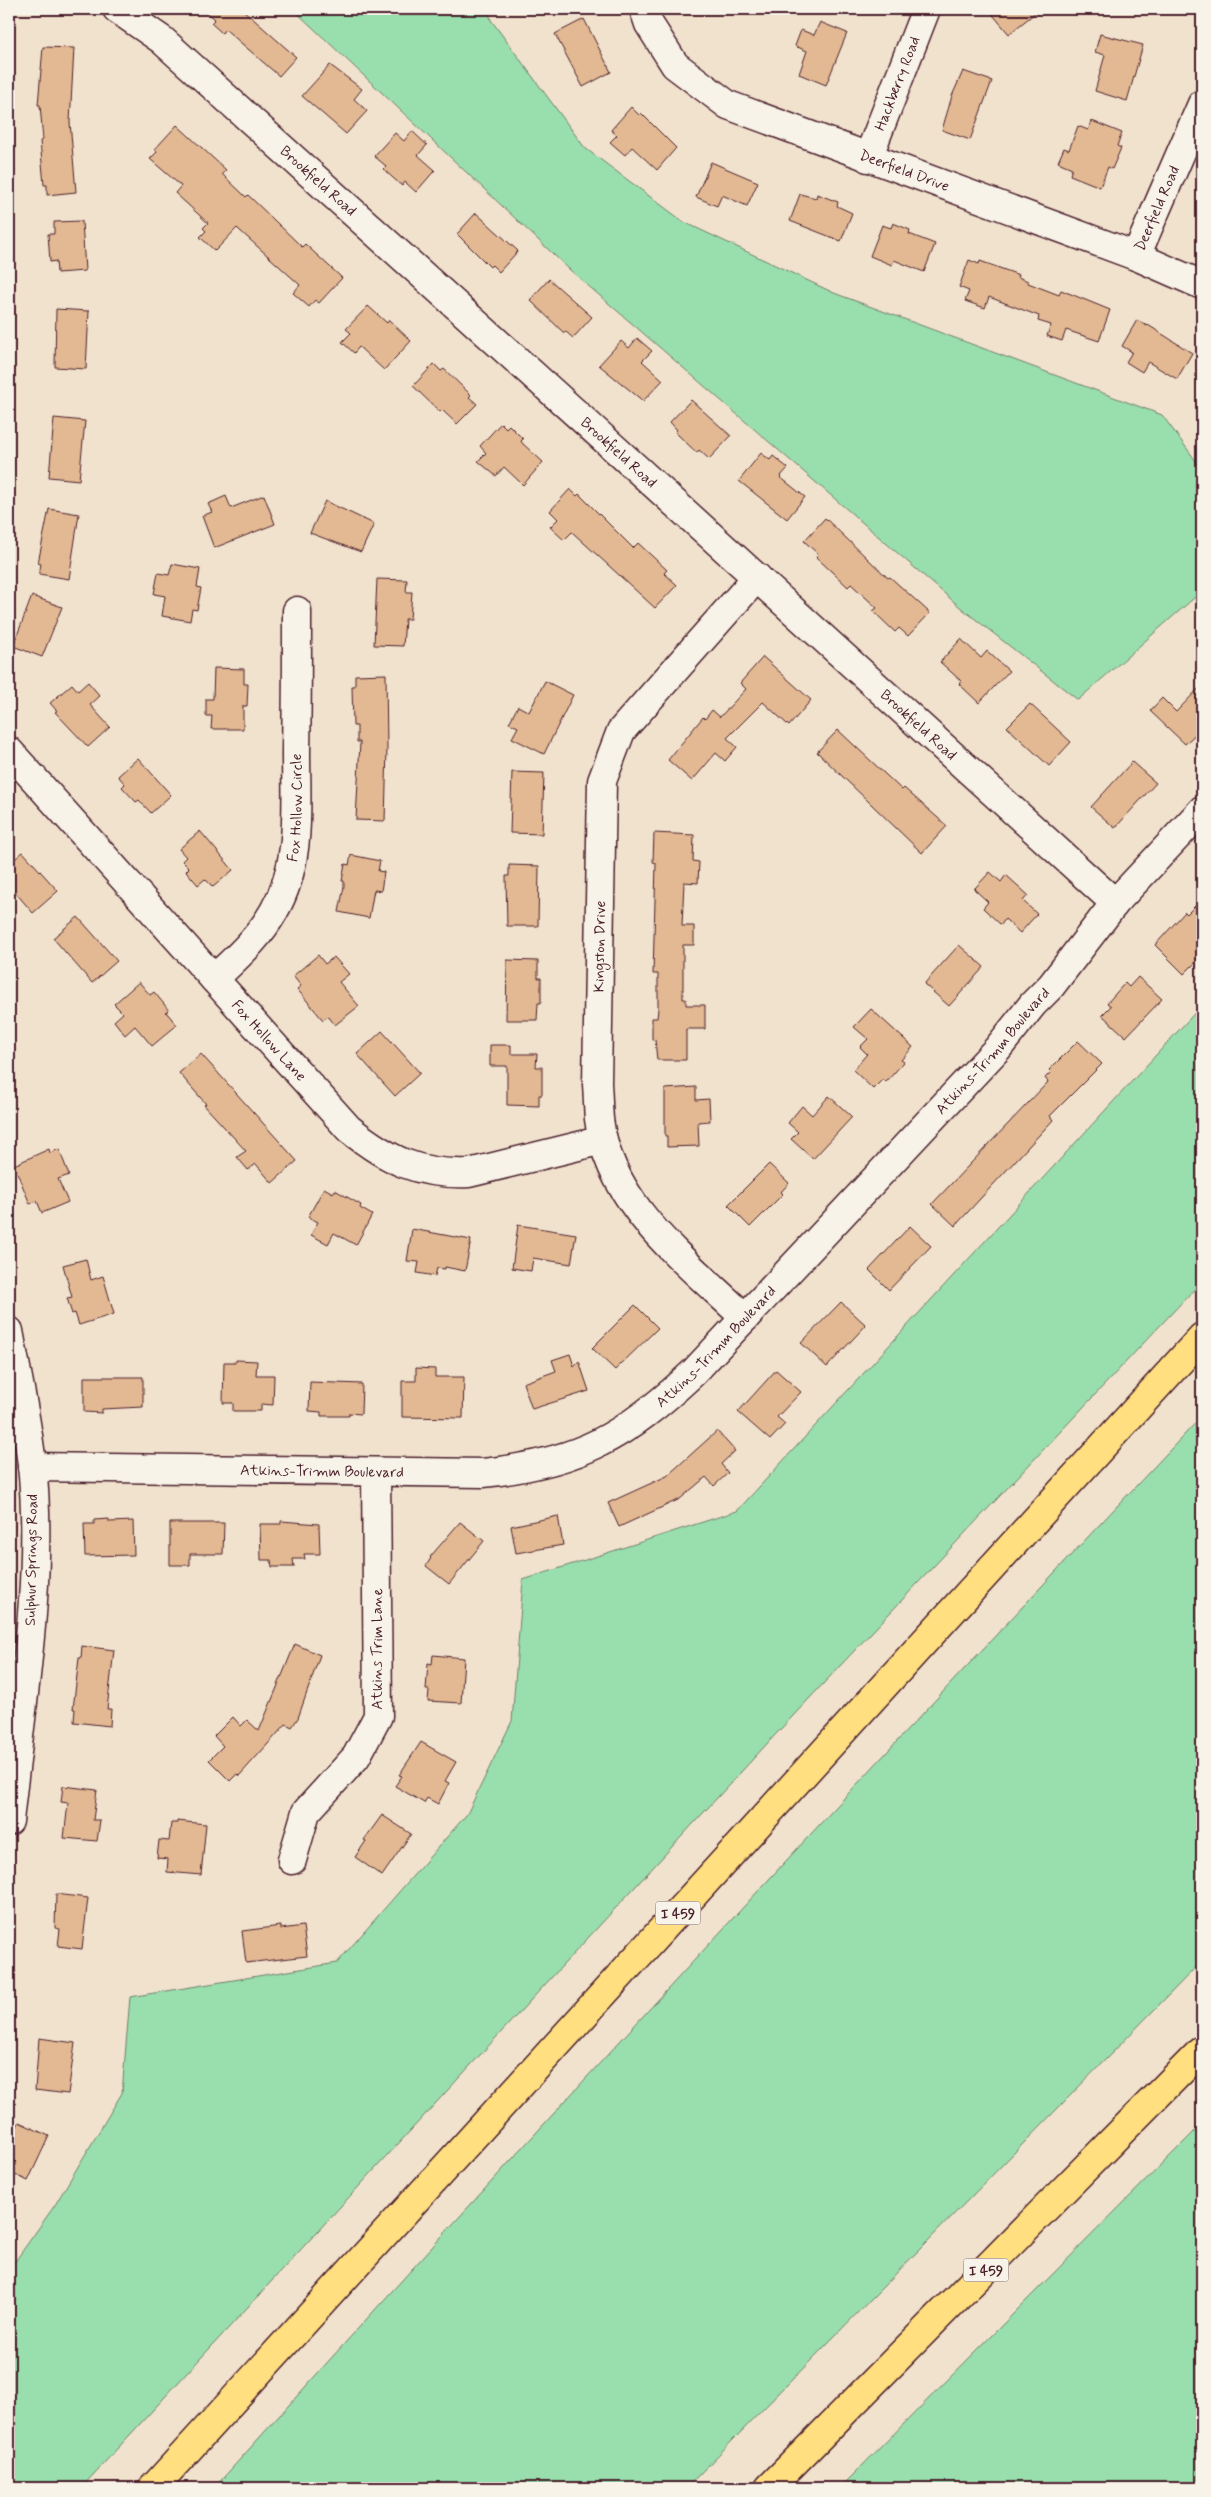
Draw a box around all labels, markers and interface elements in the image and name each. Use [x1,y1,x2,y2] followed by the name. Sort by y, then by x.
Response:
[870,34,925,134] street label: Hackberry Road
[275,142,360,221] street label: Brookfield Road
[856,146,952,197] street label: Deerfield Drive
[1130,163,1185,254] street label: Deerfield Road
[576,413,661,493] street label: Brookfield Road
[876,685,961,765] street label: Brookfield Road
[283,753,308,863] street label: Fox Hollow Circle
[590,900,611,993] street label: Kingston Drive
[932,984,1055,1119] street label: Atkins-Trimm Boulevard
[226,996,311,1086] street label: Fox Hollow Lane
[652,1282,781,1412] street label: Atkins-Trimm Boulevard
[240,1461,404,1483] street label: Atkins-Trimm Boulevard
[21,1494,43,1626] street label: Sulphur Springs Road
[368,1588,388,1710] street label: Atkins Trim Lane
[656,1902,700,1925] road number: I 459
[964,2258,1008,2282] road number: I 459

